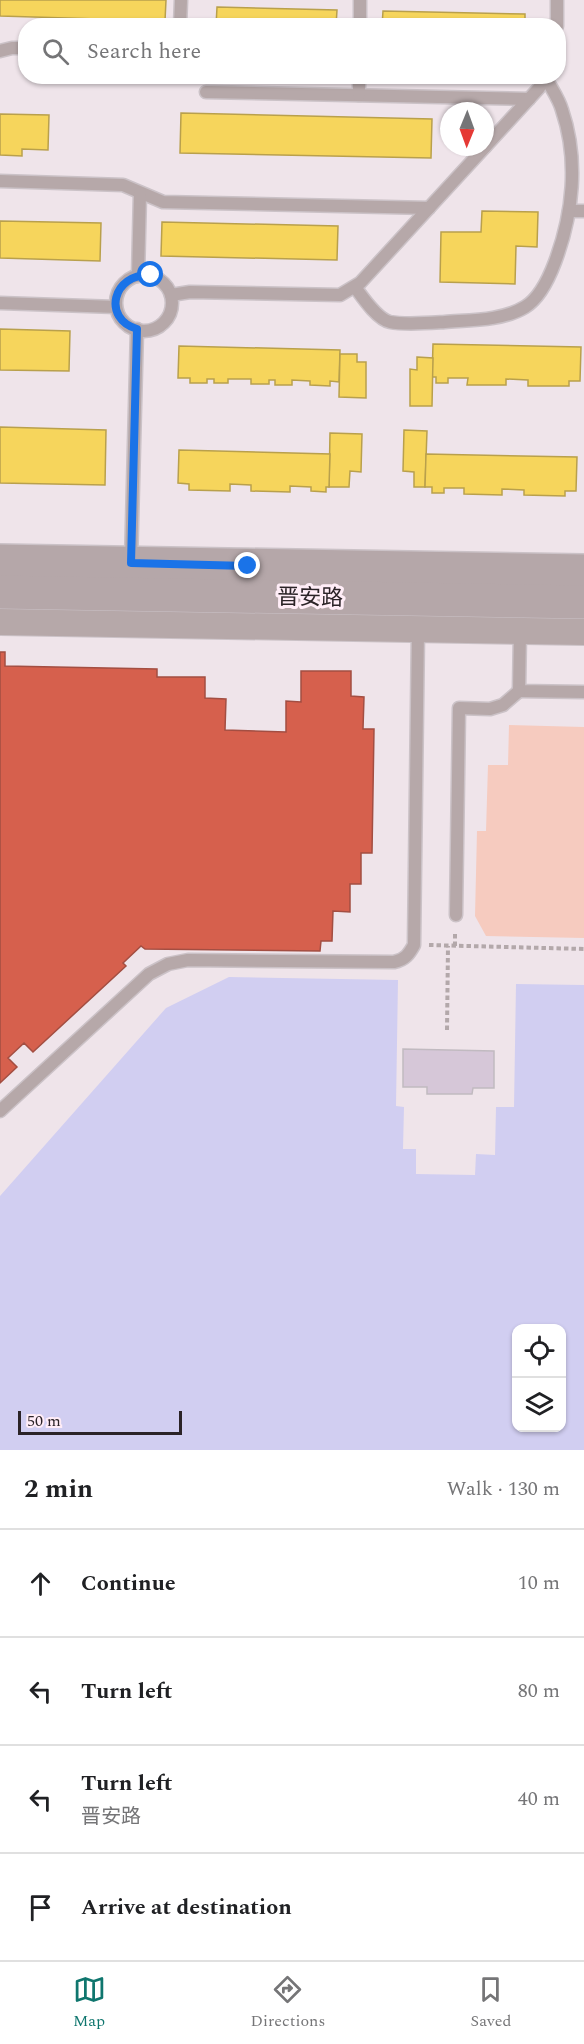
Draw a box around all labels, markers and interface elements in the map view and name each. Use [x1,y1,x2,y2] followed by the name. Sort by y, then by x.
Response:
[18,18,566,84] search box
[39,35,72,68] icon: search
[87,35,201,68] text: Search here
[440,102,494,156] north arrow
[137,261,163,287] route start
[234,552,260,578] route end
[277,581,343,615] street label: 晋安路
[512,1324,566,1432] map controls
[512,1324,566,1378] button: locate
[512,1378,566,1432] button: layers
[18,1408,182,1436] scale bar
[27,1409,61,1433] text: 50 m
[24,1469,93,1509] text: 2 min
[447,1474,560,1504] text: Walk · 130 m
[24,1567,57,1600] icon: ahead
[81,1567,176,1600] text: Continue
[518,1568,560,1598] text: 10 m
[24,1675,57,1708] icon: left
[81,1675,173,1708] text: Turn left
[518,1676,560,1706] text: 80 m
[81,1767,173,1800] text: Turn left
[24,1783,57,1816] icon: left
[518,1784,560,1814] text: 40 m
[81,1802,141,1832] text: 晋安路
[24,1891,57,1924] icon: arrive
[81,1891,292,1924] text: Arrive at destination
[73,1973,106,2033] tab: Map
[251,1973,325,2033] tab: Directions
[470,1973,511,2033] tab: Saved

